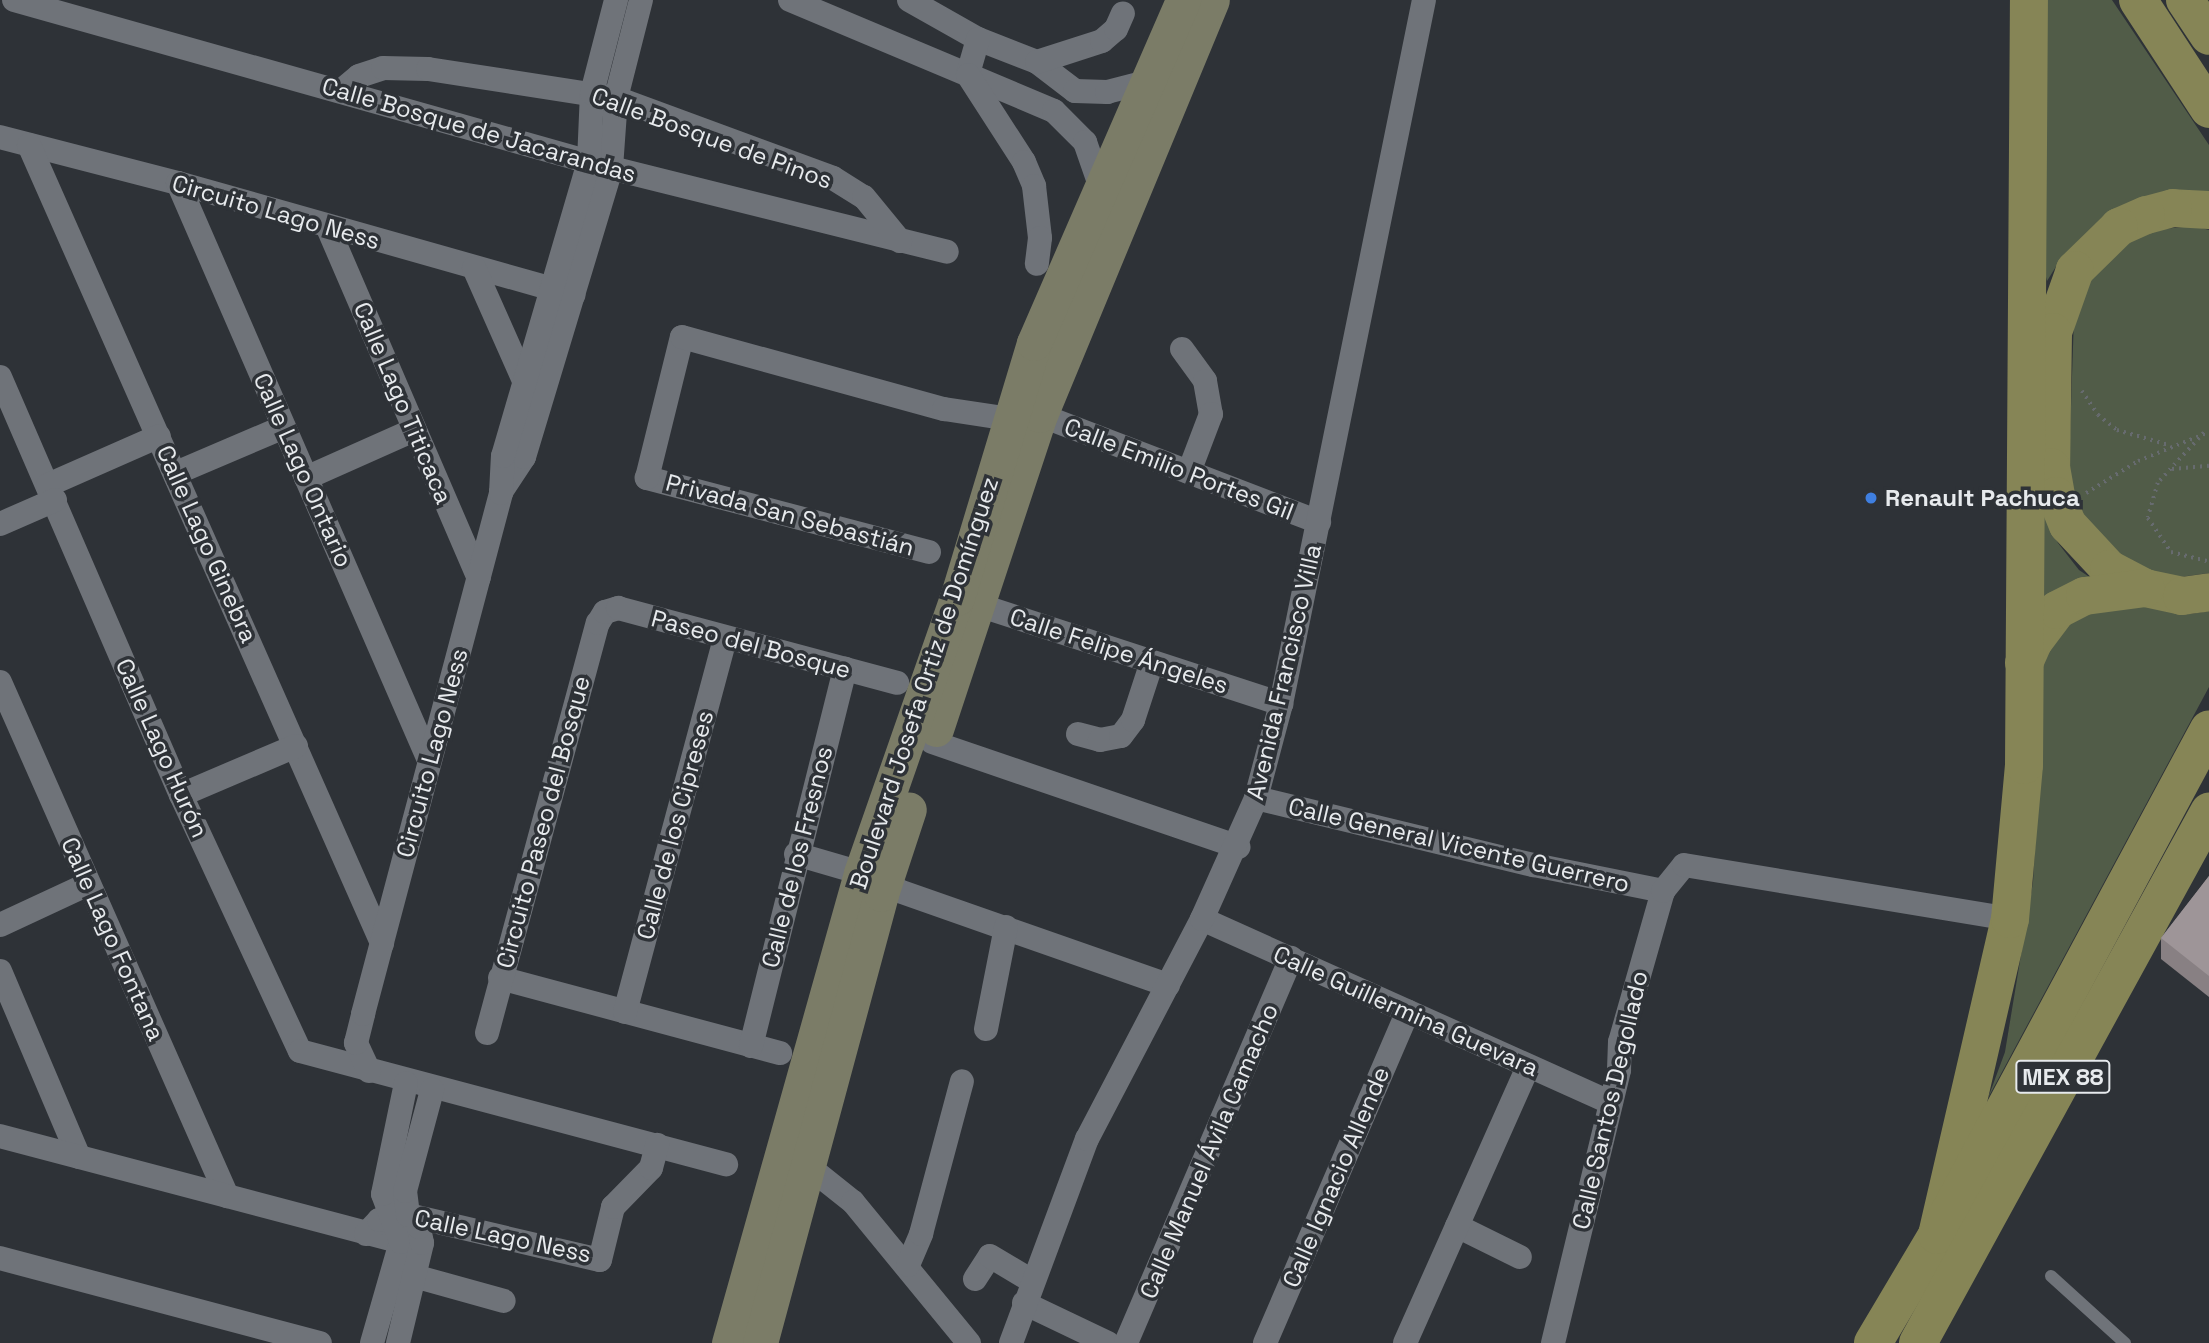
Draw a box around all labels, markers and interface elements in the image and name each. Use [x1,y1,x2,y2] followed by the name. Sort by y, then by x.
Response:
[319,71,639,189] street label: Calle Bosque de Jacarandas
[588,81,836,195] street label: Calle Bosque de Pinos
[169,169,383,255] street label: Circuito Lago Ness
[347,297,459,509] street label: Calle Lago Titicaca
[247,369,359,571] street label: Calle Lago Ontario
[1060,412,1298,526] street label: Calle Emilio Portes Gil
[151,441,263,647] street label: Calle Lago Ginebra
[663,468,917,562] street label: Privada San Sebastián
[844,473,1004,893] street label: Boulevard Josefa Ortiz de Domínguez
[1885,484,2080,512] place label: Renault Pachuca
[1863,490,1879,506] marker: Renault Pachuca
[1241,541,1327,803] street label: Avenida Francisco Villa
[1006,602,1232,700] street label: Calle Felipe Ángeles
[648,604,854,684] street label: Paseo del Bosque
[390,646,474,860] street label: Circuito Lago Ness
[110,654,214,842] street label: Calle Lago Hurón
[490,673,596,971] street label: Circuito Paseo del Bosque
[631,707,719,943] street label: Calle de los Cipreses
[756,743,838,971] street label: Calle de los Fresnos
[1285,792,1633,898] street label: Calle General Vicente Guerrero
[55,833,171,1045] street label: Calle Lago Fontana
[1269,939,1543,1083] street label: Calle Guillermina Guevara
[1566,968,1654,1232] street label: Calle Santos Degollado
[1134,999,1284,1303] street label: Calle Manuel Ávila Camacho
[2014,1058,2112,1096] road number: MEX 88
[1276,1062,1396,1292] street label: Calle Ignacio Allende
[412,1203,594,1269] street label: Calle Lago Ness

